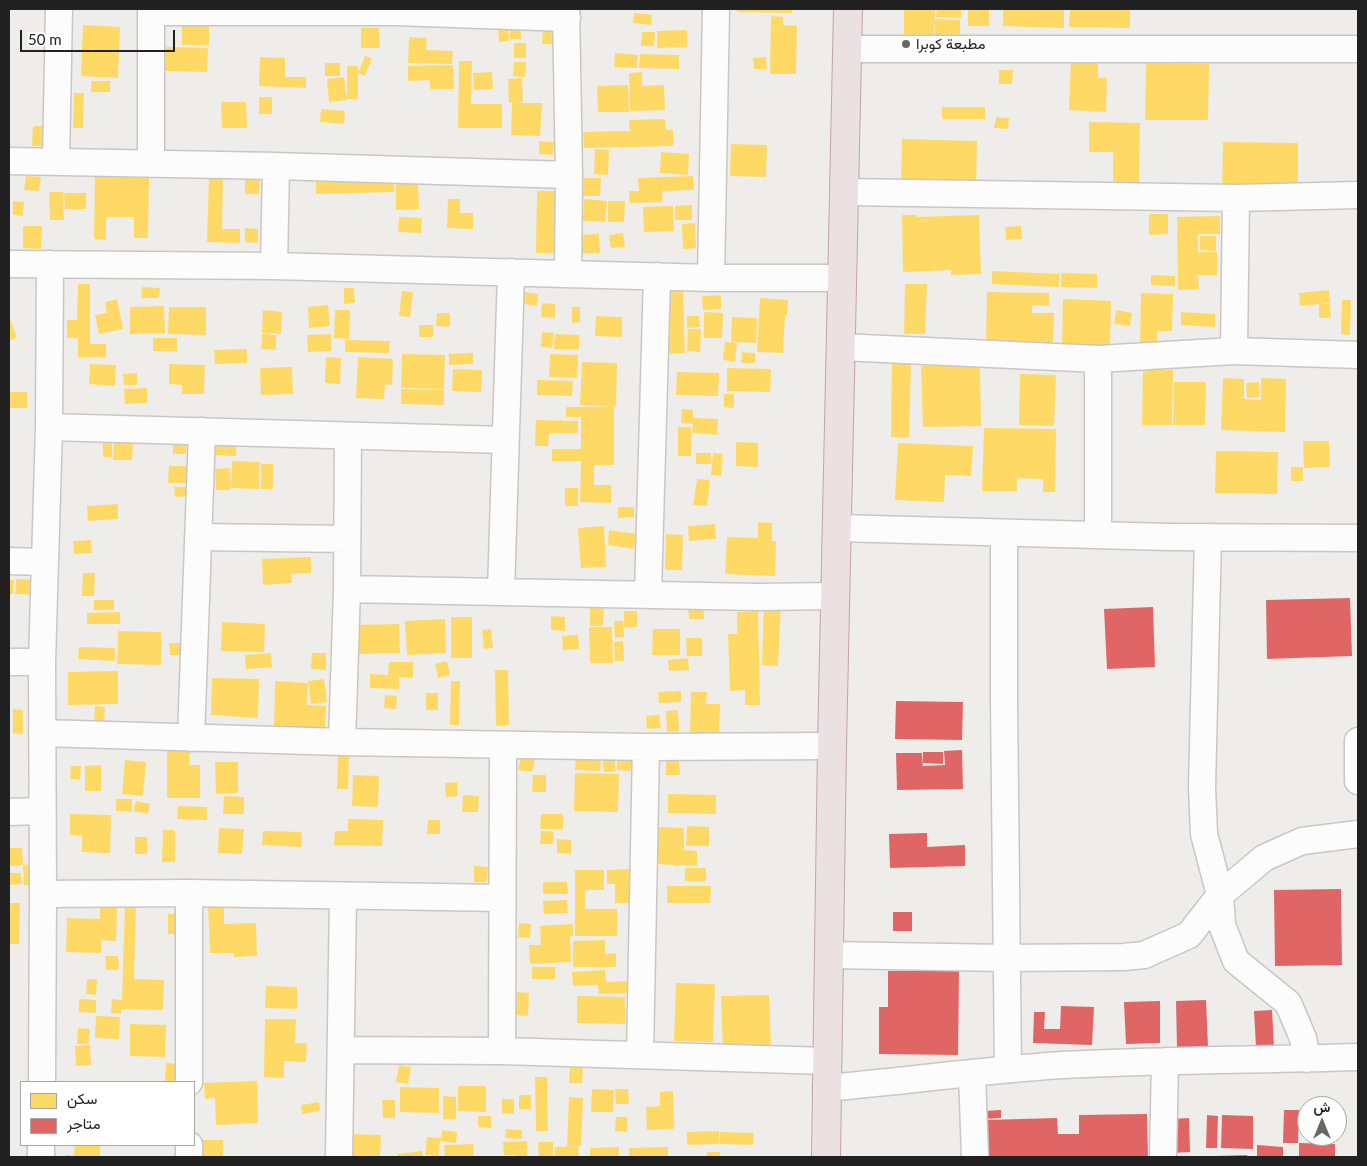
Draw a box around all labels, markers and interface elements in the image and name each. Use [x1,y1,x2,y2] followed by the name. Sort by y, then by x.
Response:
[22,20,178,52] scale bar
[28,30,62,48] text: 50 m
[916,35,986,53] place label: مطبعة كوبرا
[900,38,912,50] marker: مطبعة كوبرا
[20,1081,195,1146] legend
[67,1089,97,1107] text: سكن
[1297,1096,1347,1146] north arrow
[1314,1098,1330,1115] text: ش
[67,1114,101,1132] text: متاجر

